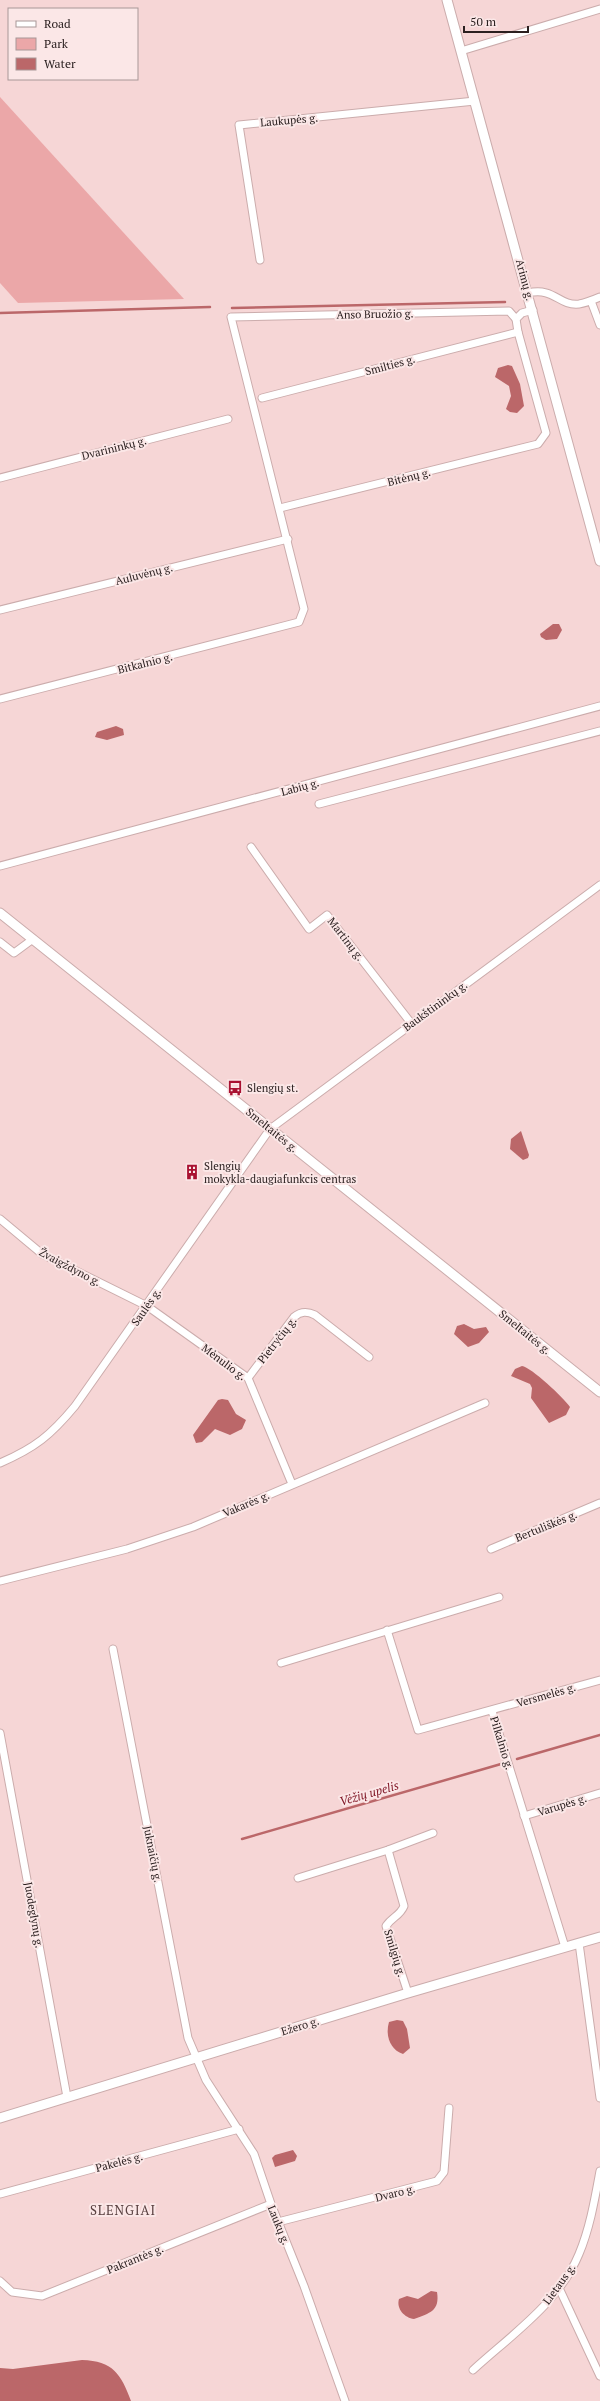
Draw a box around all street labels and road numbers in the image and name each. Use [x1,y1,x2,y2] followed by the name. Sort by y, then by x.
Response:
[260,111,318,129] street label: Laukupės g.
[513,258,537,302] street label: Arimų g.
[336,306,414,322] street label: Anso Bruožio g.
[363,352,417,378] street label: Smilties g.
[80,433,148,463] street label: Dvarininkų g.
[386,465,432,489] street label: Bitėnų g.
[114,560,174,588] street label: Auluvėnų g.
[116,649,174,677] street label: Bitkalnio g.
[279,775,321,799] street label: Labių g.
[325,915,367,963] street label: Martinų g.
[400,978,470,1034] street label: Baukštininkų g.
[243,1105,301,1155] street label: Smeltaitės g.
[37,1245,103,1289] street label: Žvaigždyno g.
[128,1285,164,1329] street label: Saulės g.
[496,1307,554,1357] street label: Smeltaitės g.
[254,1314,300,1366] street label: Pietryčių g.
[199,1341,249,1383] street label: Mėnulio g.
[220,1488,272,1520] street label: Vakarės g.
[513,1507,579,1545] street label: Bertuliškės g.
[515,1680,577,1710] street label: Versmelės g.
[487,1715,517,1771] street label: Pilkalnio g.
[536,1791,588,1819] street label: Varupės g.
[141,1824,165,1884] street label: Juknaičių g.
[21,1881,47,1949] street label: Juodeglynų g.
[381,1928,409,1978] street label: Smilgių g.
[279,2014,321,2038] street label: Ežero g.
[94,2149,144,2175] street label: Pakelės g.
[374,2181,416,2205] street label: Dvaro g.
[265,2203,293,2247] street label: Laukų g.
[105,2241,165,2277] street label: Pakrantės g.
[539,2261,579,2307] street label: Lietaus g.

